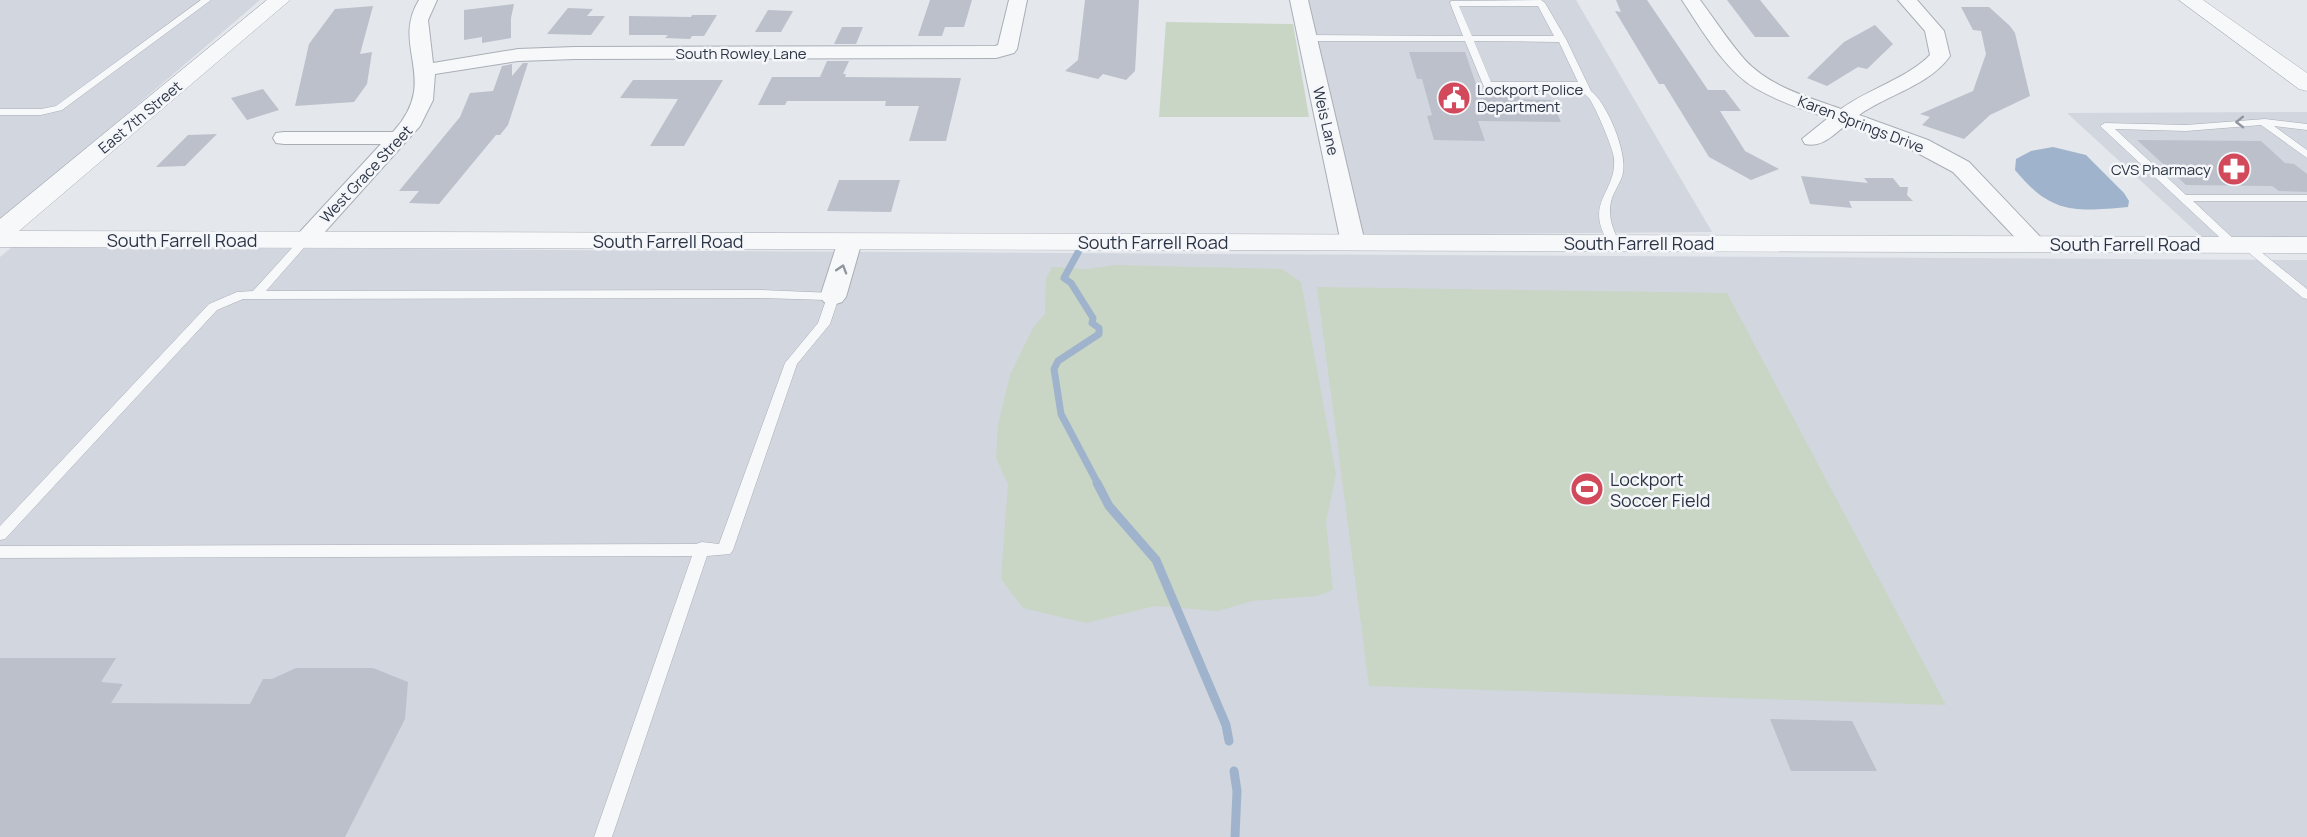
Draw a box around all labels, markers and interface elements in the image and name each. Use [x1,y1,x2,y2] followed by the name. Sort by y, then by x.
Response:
[675,43,807,64] street label: South Rowley Lane
[94,76,186,158] street label: East 7th Street
[1477,79,1583,117] place label: Lockport Police Department
[1436,80,1472,116] public building icon: Lockport Police Department
[1308,85,1344,158] street label: Weis Lane
[1795,90,1927,158] street label: Karen Springs Drive
[2236,116,2245,128] one-way arrow
[315,121,417,227] street label: West Grace Street
[2216,151,2252,187] pharmacy icon: CVS Pharmacy
[2111,159,2211,180] place label: CVS Pharmacy
[107,228,257,252] street label: South Farrell Road
[593,229,743,253] street label: South Farrell Road
[1078,230,1228,254] street label: South Farrell Road
[1564,231,1714,255] street label: South Farrell Road
[2050,232,2200,256] street label: South Farrell Road
[835,264,847,275] one-way arrow
[1610,467,1710,512] place label: Lockport Soccer Field
[1569,471,1605,507] sports icon: Lockport Soccer Field

